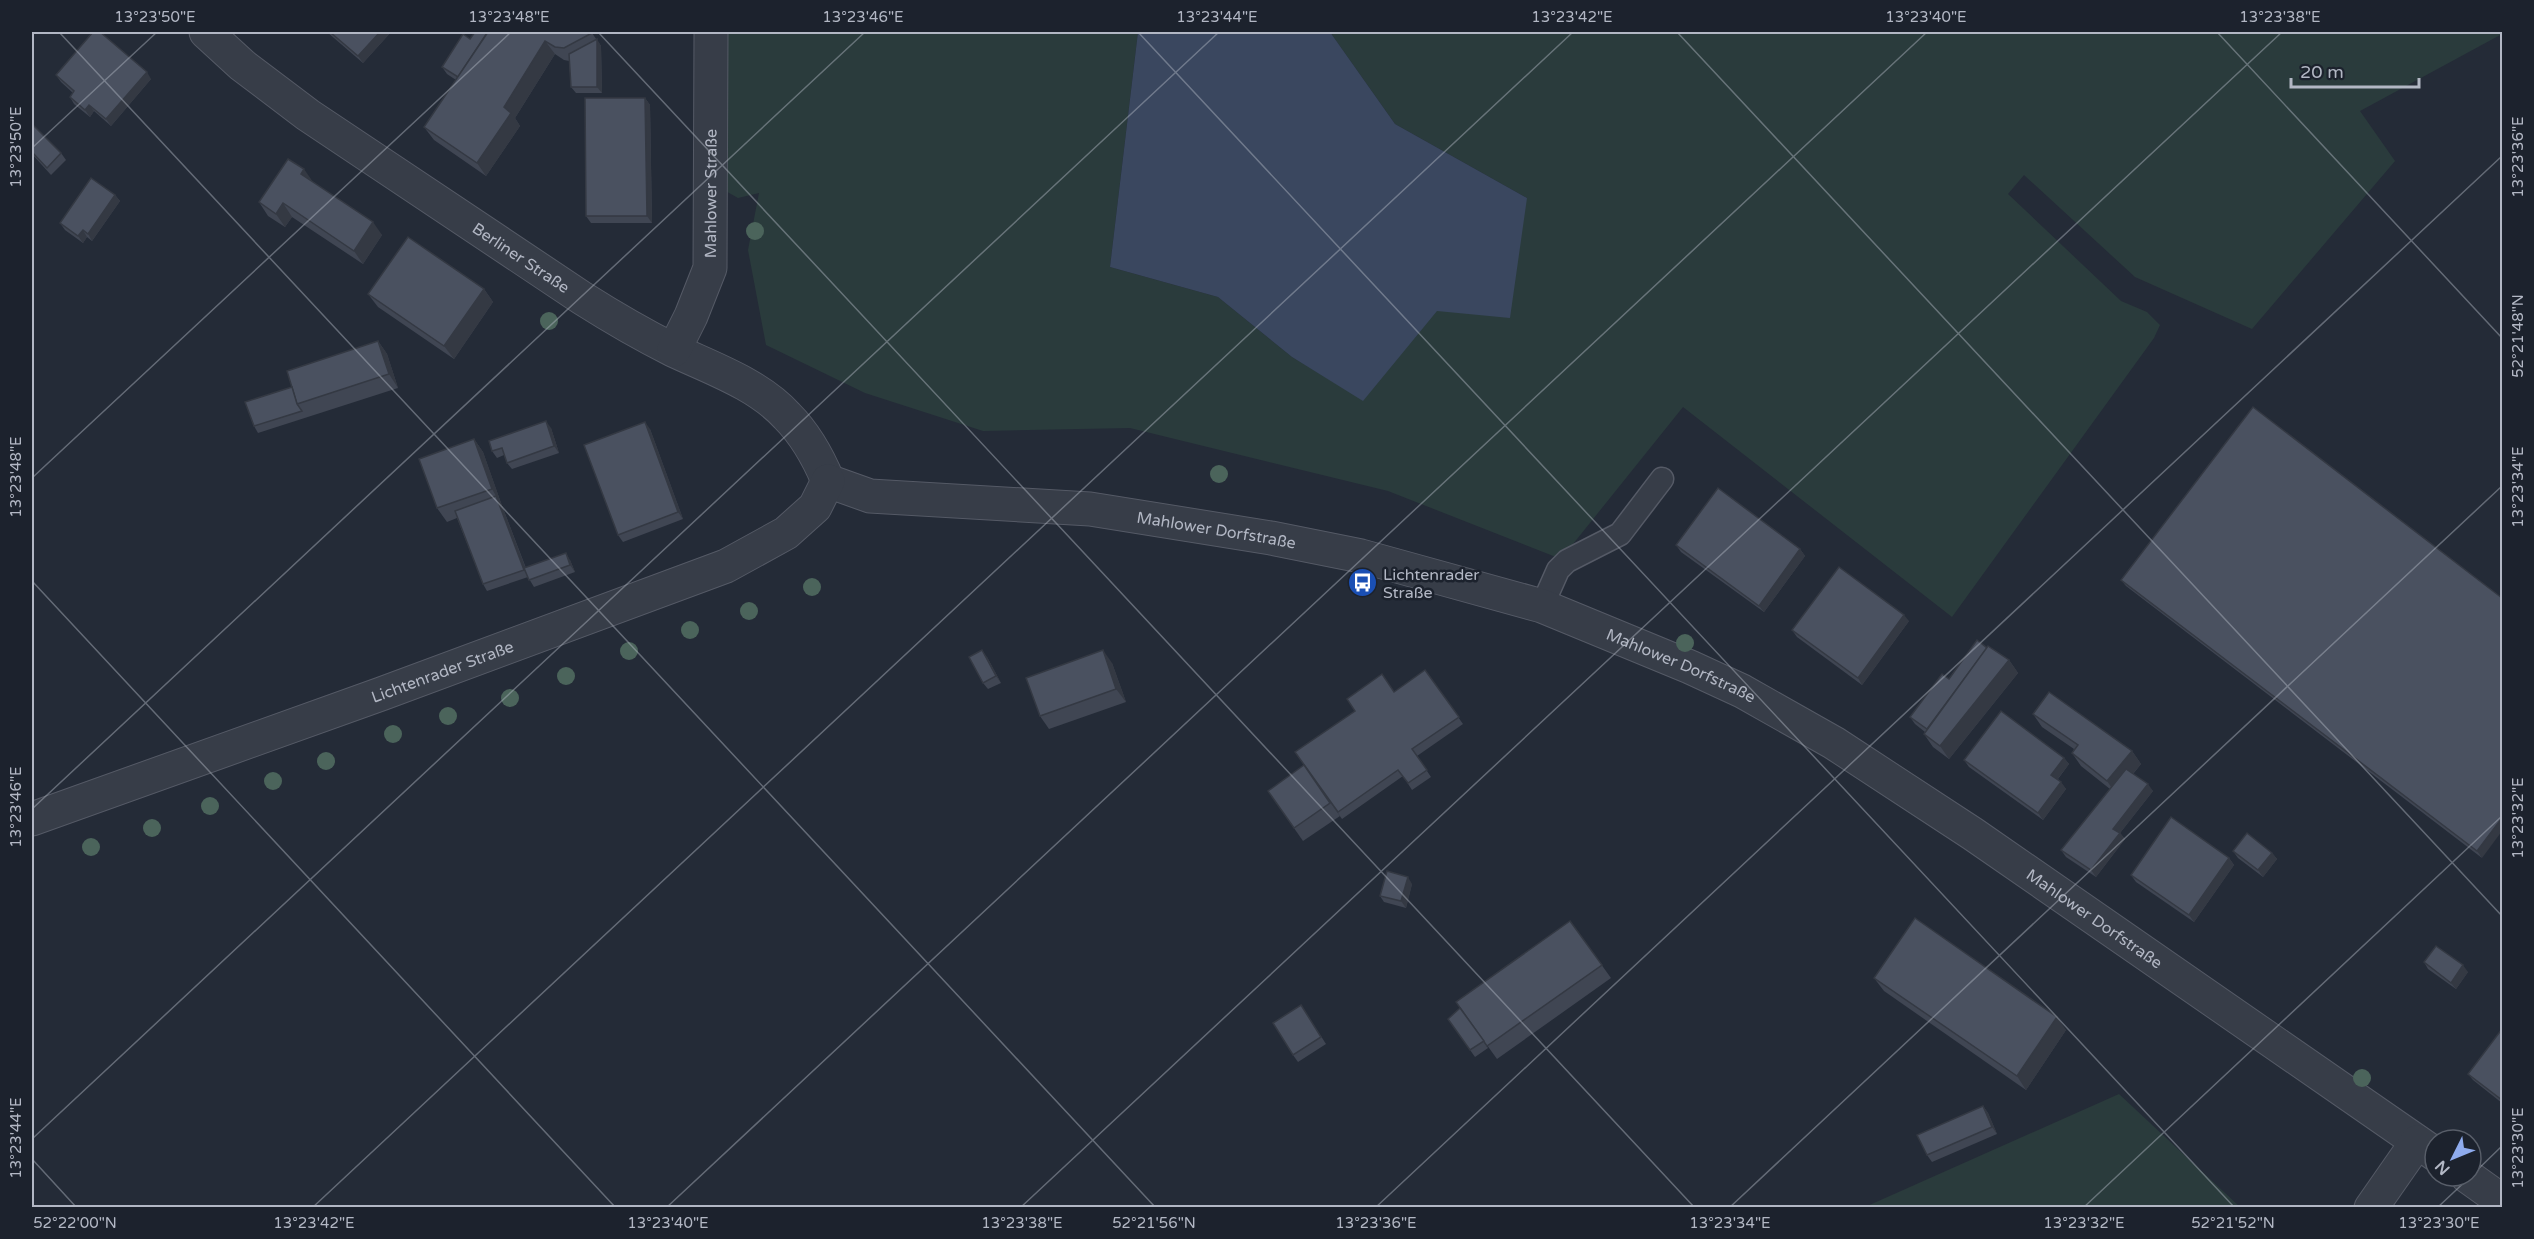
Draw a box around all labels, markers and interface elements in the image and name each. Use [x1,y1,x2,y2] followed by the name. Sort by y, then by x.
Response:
[114,8,196,26] text: 13°23'50"E
[468,8,550,26] text: 13°23'48"E
[822,8,904,26] text: 13°23'46"E
[1176,8,1258,26] text: 13°23'44"E
[1531,8,1613,26] text: 13°23'42"E
[1885,8,1967,26] text: 13°23'40"E
[2239,8,2321,26] text: 13°23'38"E
[2291,51,2418,89] scale bar
[2300,61,2344,83] text: 20 m
[7,106,25,188] text: 13°23'50"E
[2509,116,2527,198] text: 13°23'36"E
[701,129,722,258] street label: Mahlower Straße
[468,219,573,298] street label: Berliner Straße
[2509,294,2527,378] text: 52°21'48"N
[7,436,25,518] text: 13°23'48"E
[2509,446,2527,528] text: 13°23'34"E
[1135,508,1298,554] street label: Mahlower Dorfstraße
[1383,565,1480,603] place label: Lichtenrader Straße
[1346,567,1378,599] bus stop icon: Lichtenrader Straße
[1603,625,1759,708] street label: Mahlower Dorfstraße
[369,637,517,708] street label: Lichtenrader Straße
[7,766,25,848] text: 13°23'46"E
[2509,777,2527,859] text: 13°23'32"E
[2022,865,2166,973] street label: Mahlower Dorfstraße
[7,1097,25,1179] text: 13°23'44"E
[2509,1107,2527,1189] text: 13°23'30"E
[2423,1128,2483,1188] north arrow
[2431,1156,2454,1179] text: N
[33,1214,117,1232] text: 52°22'00"N
[273,1214,355,1232] text: 13°23'42"E
[627,1214,709,1232] text: 13°23'40"E
[981,1214,1063,1232] text: 13°23'38"E
[1112,1214,1196,1232] text: 52°21'56"N
[1335,1214,1417,1232] text: 13°23'36"E
[1689,1214,1771,1232] text: 13°23'34"E
[2043,1214,2125,1232] text: 13°23'32"E
[2191,1214,2275,1232] text: 52°21'52"N
[2398,1214,2480,1232] text: 13°23'30"E

